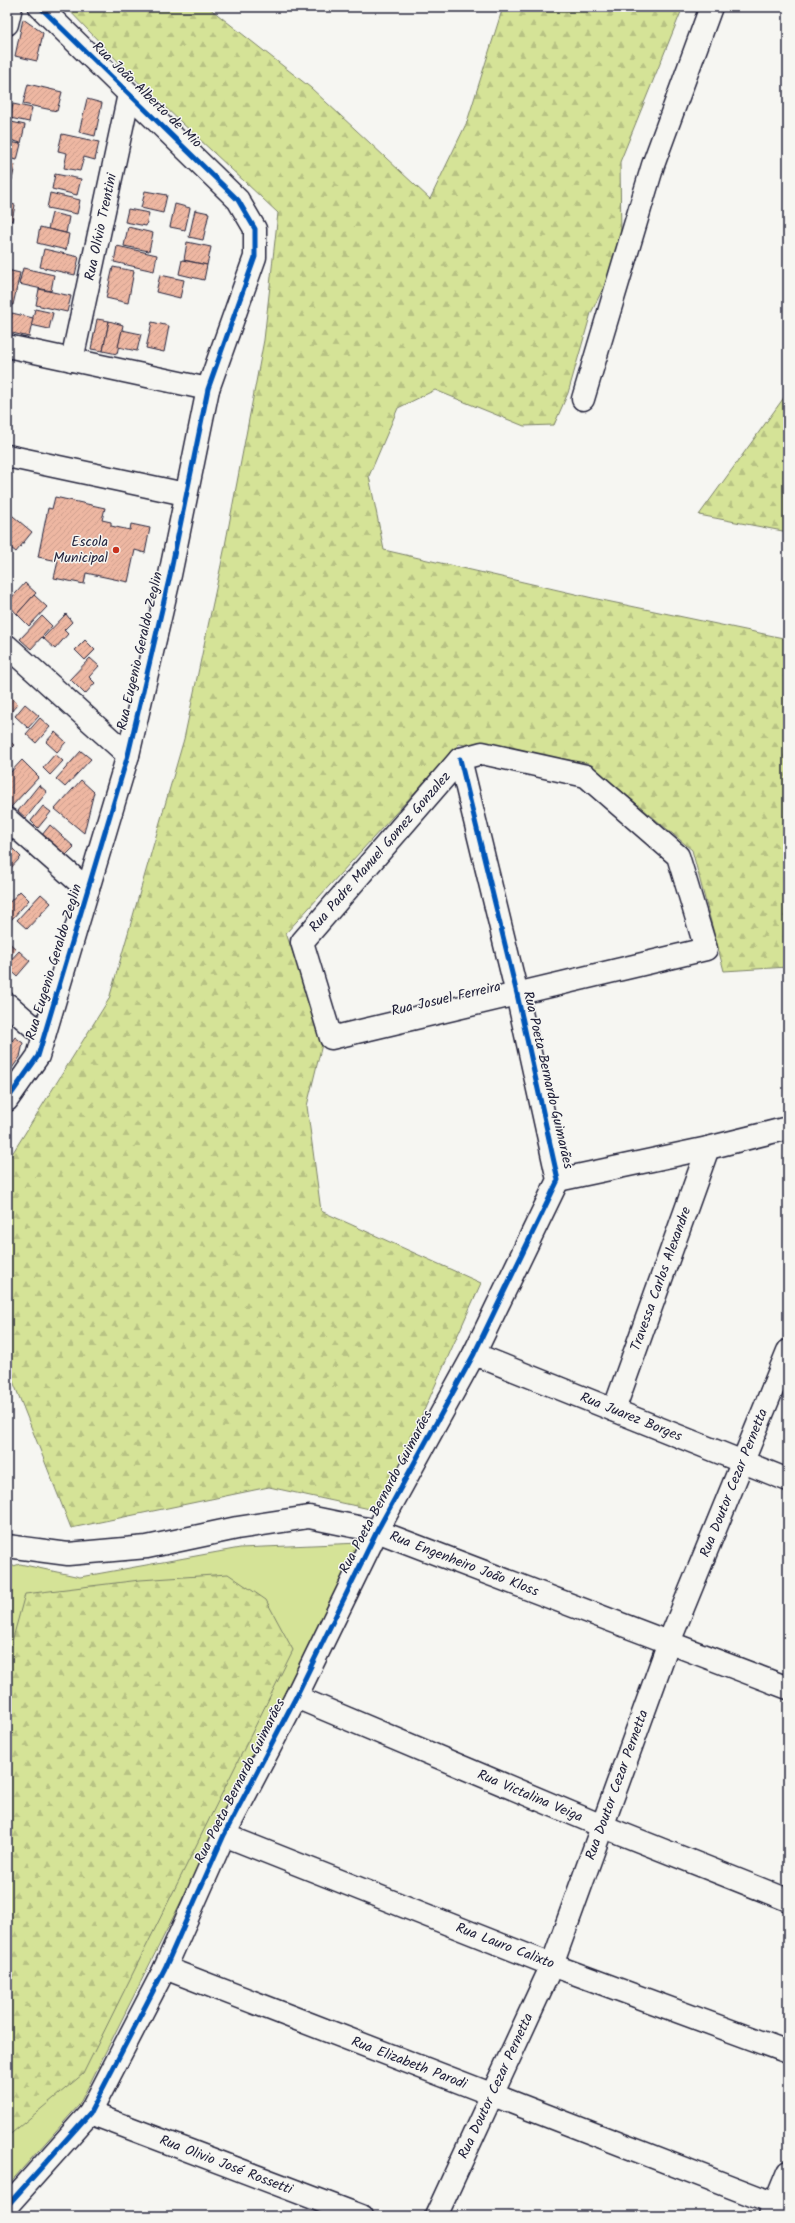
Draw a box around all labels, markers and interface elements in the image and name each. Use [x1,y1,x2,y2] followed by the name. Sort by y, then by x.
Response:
[87,36,207,154] street label: Rua João Alberto de Mio
[79,171,123,283] street label: Rua Olívio Trentini
[53,531,109,569] place label: Escola Municipal
[111,545,121,555] marker: Escola Municipal
[111,570,169,732] street label: Rua Eugenio Geraldo Zeglin
[304,767,456,937] street label: Rua Padre Manuel Gomez Gonzalez
[20,881,88,1043] street label: Rua Eugenio Geraldo Zeglin
[389,976,503,1022] street label: Rua Josuel Ferreira
[517,989,579,1171] street label: Rua Poeta Bernardo Guimarães
[625,1203,698,1354] street label: Travessa Carlos Alexandre
[577,1386,685,1448] street label: Rua Juarez Borges
[694,1405,774,1561] street label: Rua Doutor Cezar Pernetta
[334,1406,439,1578] street label: Rua Poeta Bernardo Guimarães
[386,1525,542,1603] street label: Rua Engenheiro João Kloss
[189,1695,291,1867] street label: Rua Poeta Bernardo Guimarães
[580,1707,654,1863] street label: Rua Doutor Cezar Pernetta
[474,1764,586,1828] street label: Rua Victalina Veiga
[452,1917,558,1975] street label: Rua Lauro Calixto
[453,2009,539,2163] street label: Rua Doutor Cezar Pernetta
[348,2031,471,2095] street label: Rua Elizabeth Parodi
[156,2129,296,2201] street label: Rua Olivio José Rossetti

